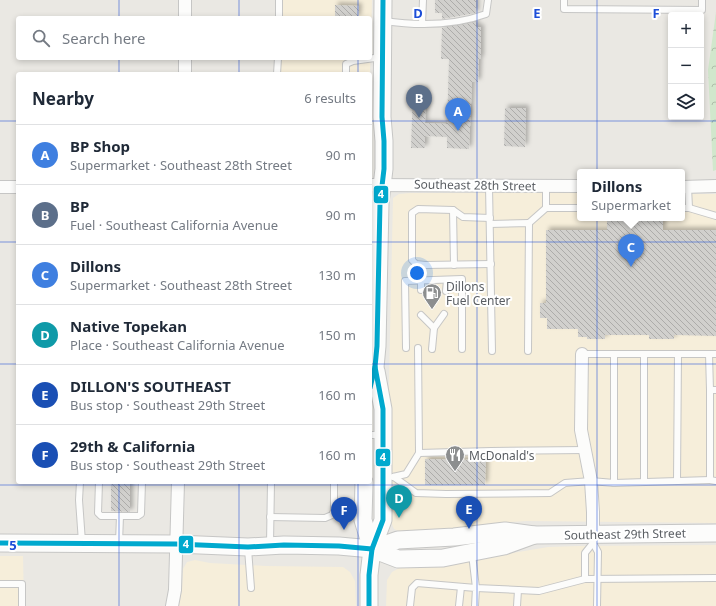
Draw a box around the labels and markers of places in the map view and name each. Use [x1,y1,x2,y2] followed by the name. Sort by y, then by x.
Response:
[406,85,432,118] pin: B
[445,98,471,131] pin: A
[618,234,644,267] pin: C
[446,278,510,309] place label: Dillons Fuel Center
[421,282,443,310] fuel station icon: Dillons Fuel Center
[444,444,466,472] restaurant icon: McDonald's
[469,447,535,464] place label: McDonald's
[386,485,412,518] pin: D
[456,496,482,529] pin: E
[331,497,357,530] pin: F

